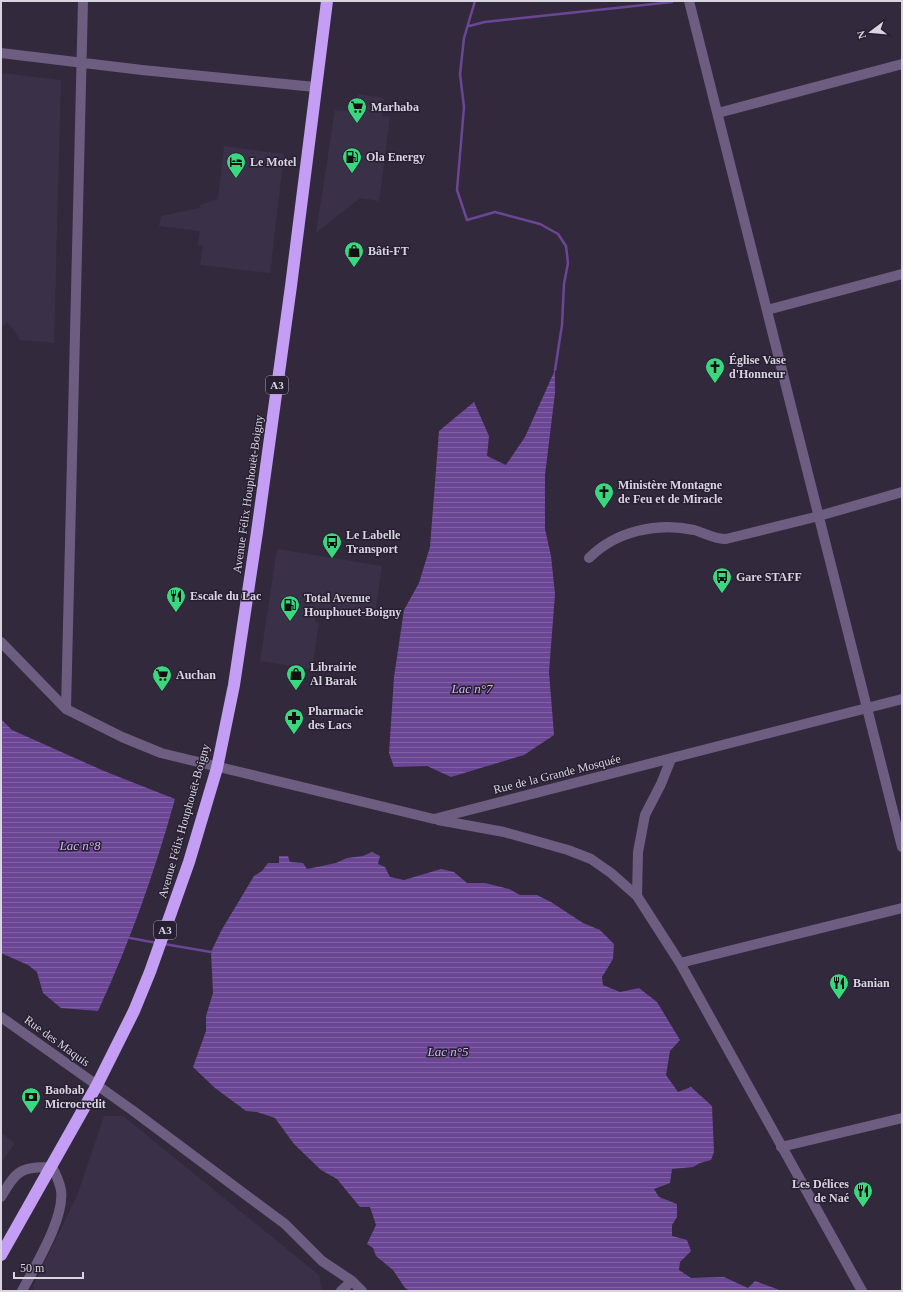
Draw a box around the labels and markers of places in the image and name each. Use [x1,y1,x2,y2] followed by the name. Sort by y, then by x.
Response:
[346,96,368,124] supermarket icon: Marhaba
[371,100,419,114] place label: Marhaba
[341,146,363,174] fuel station icon: Ola Energy
[366,150,425,164] place label: Ola Energy
[225,151,247,179] hotel icon: Le Motel
[250,155,297,169] place label: Le Motel
[343,240,365,268] shop icon: Bâti-FT
[368,244,409,258] place label: Bâti-FT
[729,353,787,381] place label: Église Vase d'Honneur
[704,356,726,384] church icon: Église Vase d'Honneur
[618,478,723,506] place label: Ministère Montagne de Feu et de Miracle
[593,481,615,509] church icon: Ministère Montagne de Feu et de Miracle
[346,528,401,556] place label: Le Labelle Transport
[321,531,343,559] bus stop icon: Le Labelle Transport
[711,566,733,594] bus stop icon: Gare STAFF
[736,570,802,584] place label: Gare STAFF
[165,585,187,613] restaurant icon: Escale du Lac
[190,589,262,603] place label: Escale du Lac
[304,591,401,619] place label: Total Avenue Houphouet-Boigny
[279,594,301,622] fuel station icon: Total Avenue Houphouet-Boigny
[310,660,357,688] place label: Librairie Al Barak
[285,663,307,691] shop icon: Librairie Al Barak
[151,664,173,692] supermarket icon: Auchan
[176,668,216,682] place label: Auchan
[308,704,364,732] place label: Pharmacie des Lacs
[283,707,305,735] pharmacy icon: Pharmacie des Lacs
[828,972,850,1000] restaurant icon: Banian
[853,976,890,990] place label: Banian
[45,1083,106,1111] place label: Baobab Microcredit
[20,1086,42,1114] bank icon: Baobab Microcredit
[792,1177,850,1205] place label: Les Délices de Naé
[852,1180,874,1208] restaurant icon: Les Délices de Naé

